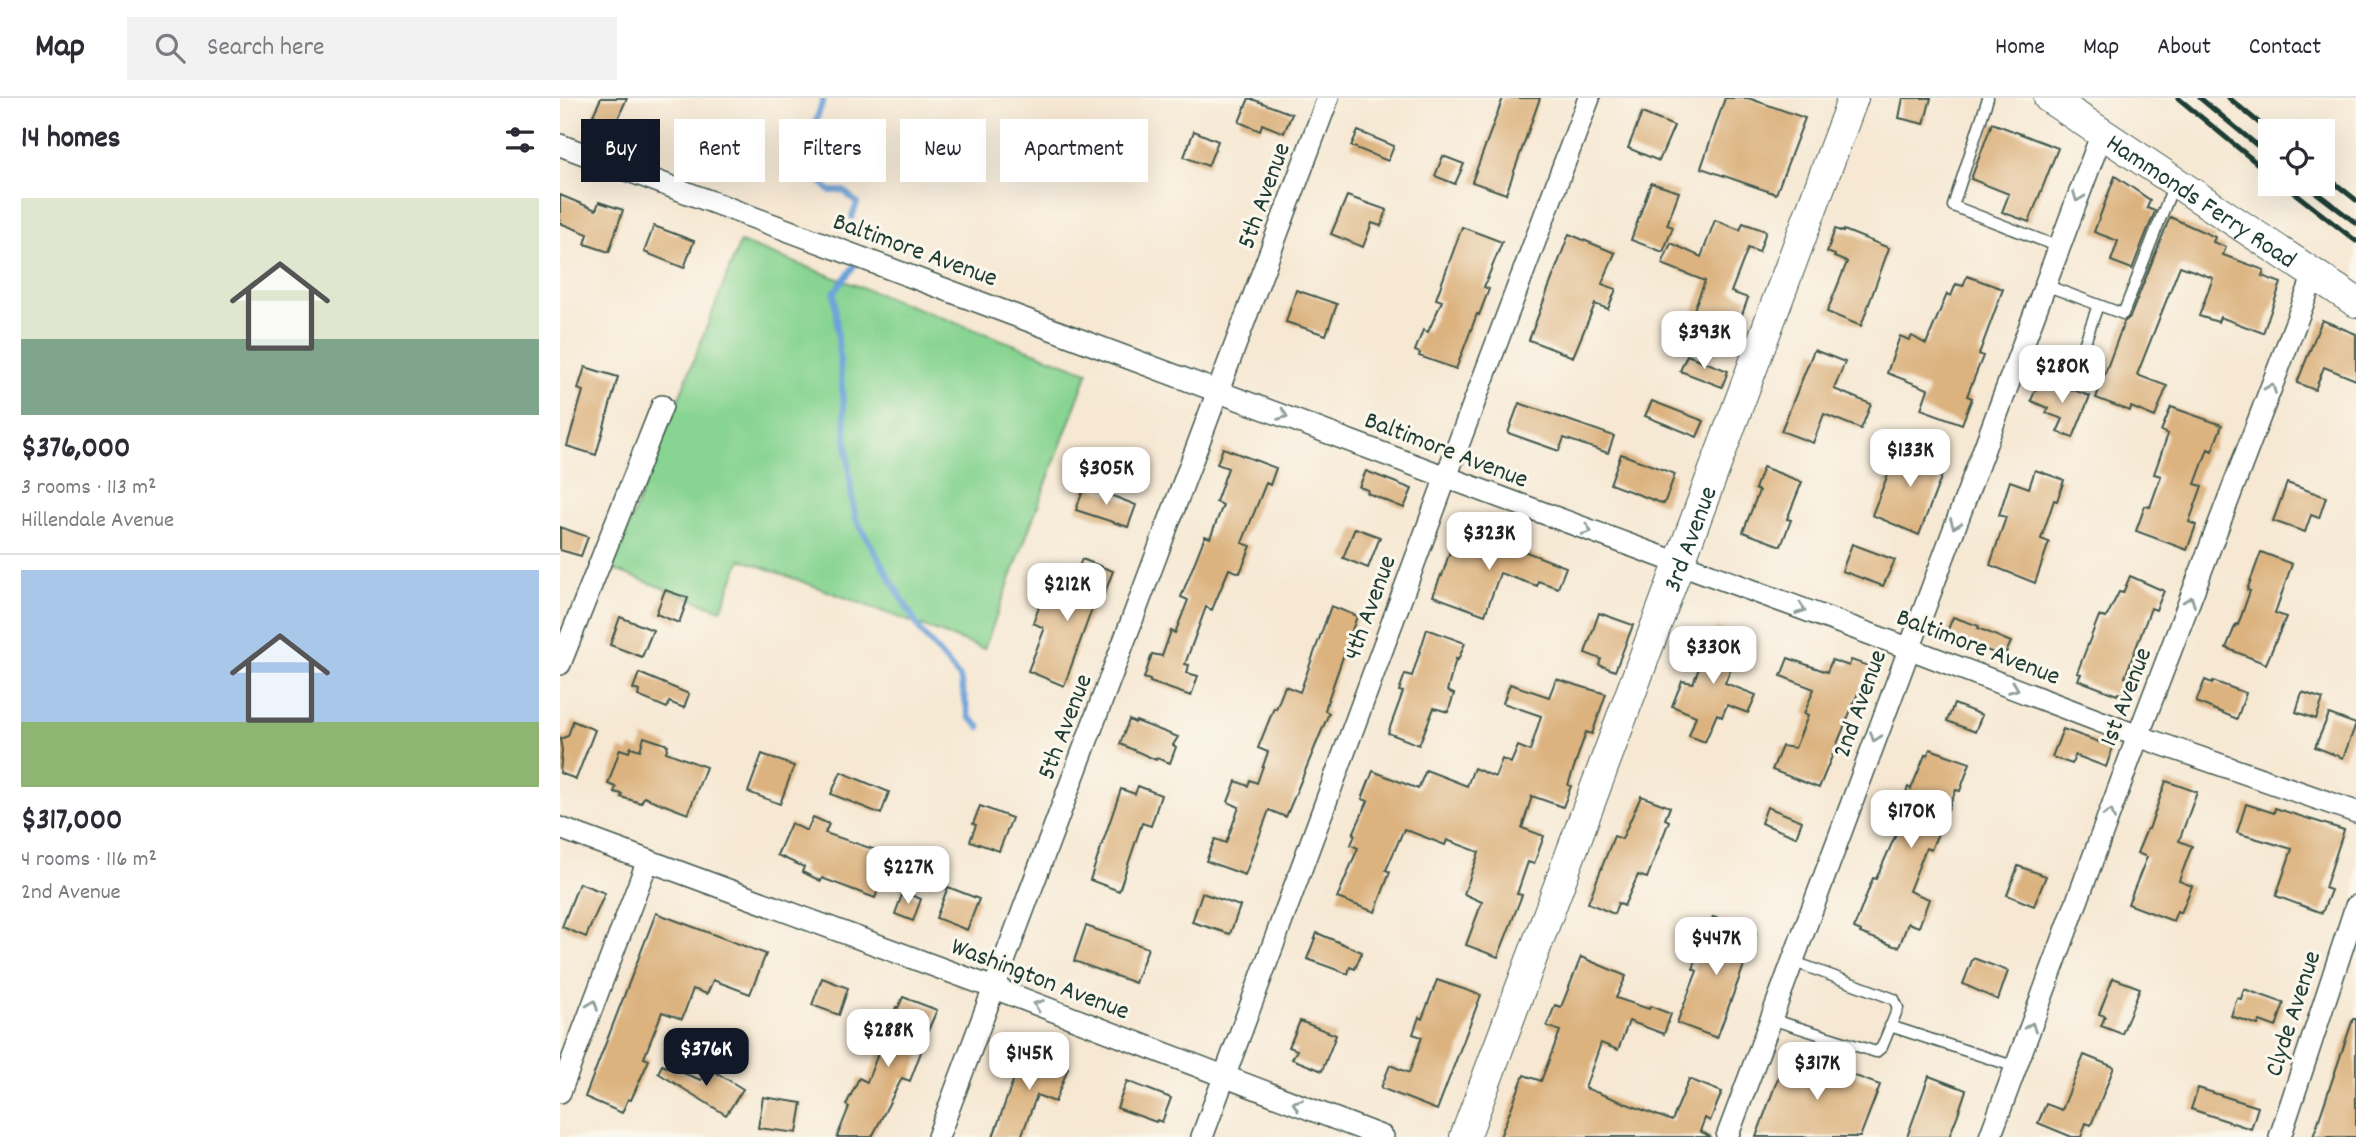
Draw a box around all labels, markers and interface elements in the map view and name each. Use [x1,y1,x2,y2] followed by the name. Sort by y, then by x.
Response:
[127,17,617,80] search box
[35,25,85,72] text: Map
[151,29,189,67] icon: search
[207,30,325,67] text: Search here
[1995,31,2045,65] text: Home
[2083,31,2119,65] text: Map
[2157,31,2211,65] text: About
[2249,31,2321,65] text: Contact
[21,119,120,162] text: 14 homes
[581,119,660,182] chip: Buy
[674,119,765,182] chip: Rent
[779,119,886,182] chip: Filters
[900,119,986,182] chip: New
[1000,119,1148,182] chip: Apartment
[2258,119,2335,196] map controls
[2258,119,2335,196] button: locate
[501,121,539,159] icon: filters
[2098,126,2303,279] street label: Hammonds Ferry Road
[1229,138,1302,255] street label: 5th Avenue
[2073,190,2087,202] one-way arrow
[827,204,1002,298] street label: Baltimore Avenue
[217,243,343,369] icon: home
[1655,312,1753,371] pin: $393K
[1677,317,1731,350] text: $393K
[2013,345,2111,405] pin: $280K
[2035,351,2089,384] text: $280K
[2263,383,2277,395] one-way arrow
[1359,403,1533,499] street label: Baltimore Avenue
[1276,407,1288,421] one-way arrow
[21,429,130,472] text: $376,000
[1861,430,1959,489] pin: $133K
[1886,435,1934,468] text: $133K
[1057,448,1155,507] pin: $305K
[1078,453,1134,486] text: $305K
[21,472,157,505] text: 3 rooms · 113 m²
[1655,481,1728,598] street label: 3rd Avenue
[21,505,174,538] text: Hillendale Avenue
[1440,512,1538,572] pin: $323K
[1463,518,1515,551] text: $323K
[1949,518,1963,530] one-way arrow
[1581,522,1593,536] one-way arrow
[1335,550,1407,666] street label: 4th Avenue
[1018,564,1116,623] pin: $212K
[1043,569,1091,602] text: $212K
[2182,595,2196,607] one-way arrow
[1794,600,1806,614] one-way arrow
[1891,600,2065,696] street label: Baltimore Avenue
[217,615,343,741] icon: home
[1664,626,1762,686] pin: $330K
[1685,632,1741,665] text: $330K
[2091,642,2163,752] street label: 1st Avenue
[1825,645,1898,763] street label: 2nd Avenue
[1029,669,1103,786] street label: 5th Avenue
[2007,680,2019,694] one-way arrow
[1869,731,1883,743] one-way arrow
[1862,790,1960,850] pin: $170K
[1887,796,1935,829] text: $170K
[21,801,122,844] text: $317,000
[2101,808,2115,820] one-way arrow
[21,844,157,877] text: 4 rooms · 116 m²
[859,846,957,906] pin: $227K
[882,852,934,885] text: $227K
[21,877,121,910] text: 2nd Avenue
[1667,918,1765,977] pin: $447K
[1691,923,1741,956] text: $447K
[945,929,1134,1031] street label: Washington Avenue
[2257,946,2332,1082] street label: Clyde Avenue
[584,999,598,1011] one-way arrow
[1033,1000,1045,1014] one-way arrow
[839,1010,937,1069] pin: $288K
[863,1015,913,1048] text: $288K
[2022,1022,2036,1034] one-way arrow
[657,1028,755,1088] pin: $376K
[980,1032,1078,1092] pin: $145K
[680,1034,732,1067] text: $376K
[1005,1038,1053,1071] text: $145K
[1768,1042,1866,1102] pin: $317K
[1794,1048,1840,1081] text: $317K
[1291,1098,1303,1112] one-way arrow

